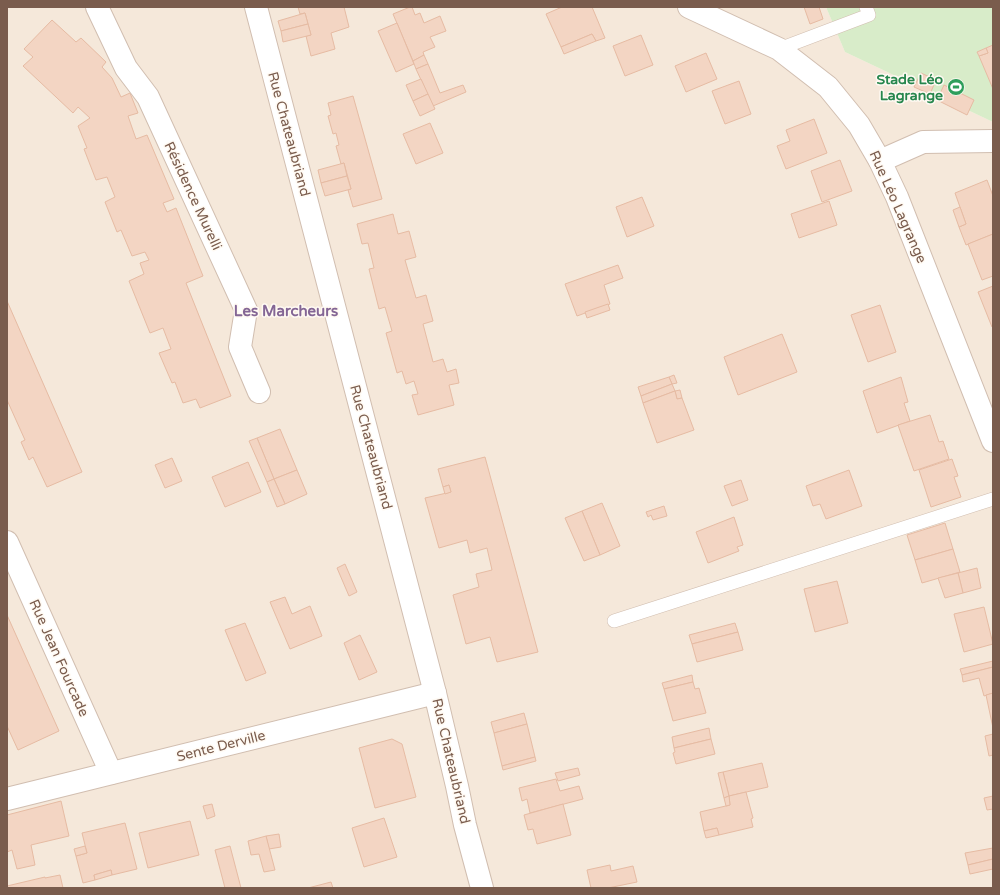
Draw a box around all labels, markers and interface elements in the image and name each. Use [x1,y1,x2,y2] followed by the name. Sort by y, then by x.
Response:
[264,70,314,198] street label: Rue Chateaubriand
[877,71,943,104] place label: Stade Léo Lagrange
[946,77,966,97] sports icon: Stade Léo Lagrange
[160,139,226,253] street label: Résidence Murelli
[866,148,930,266] street label: Rue Léo Lagrange
[234,302,338,320] district label: Les Marcheurs
[346,383,396,511] street label: Rue Chateaubriand
[25,597,93,719] street label: Rue Jean Fourcade
[428,697,474,825] street label: Rue Chateaubriand
[175,727,267,765] street label: Sente Derville

